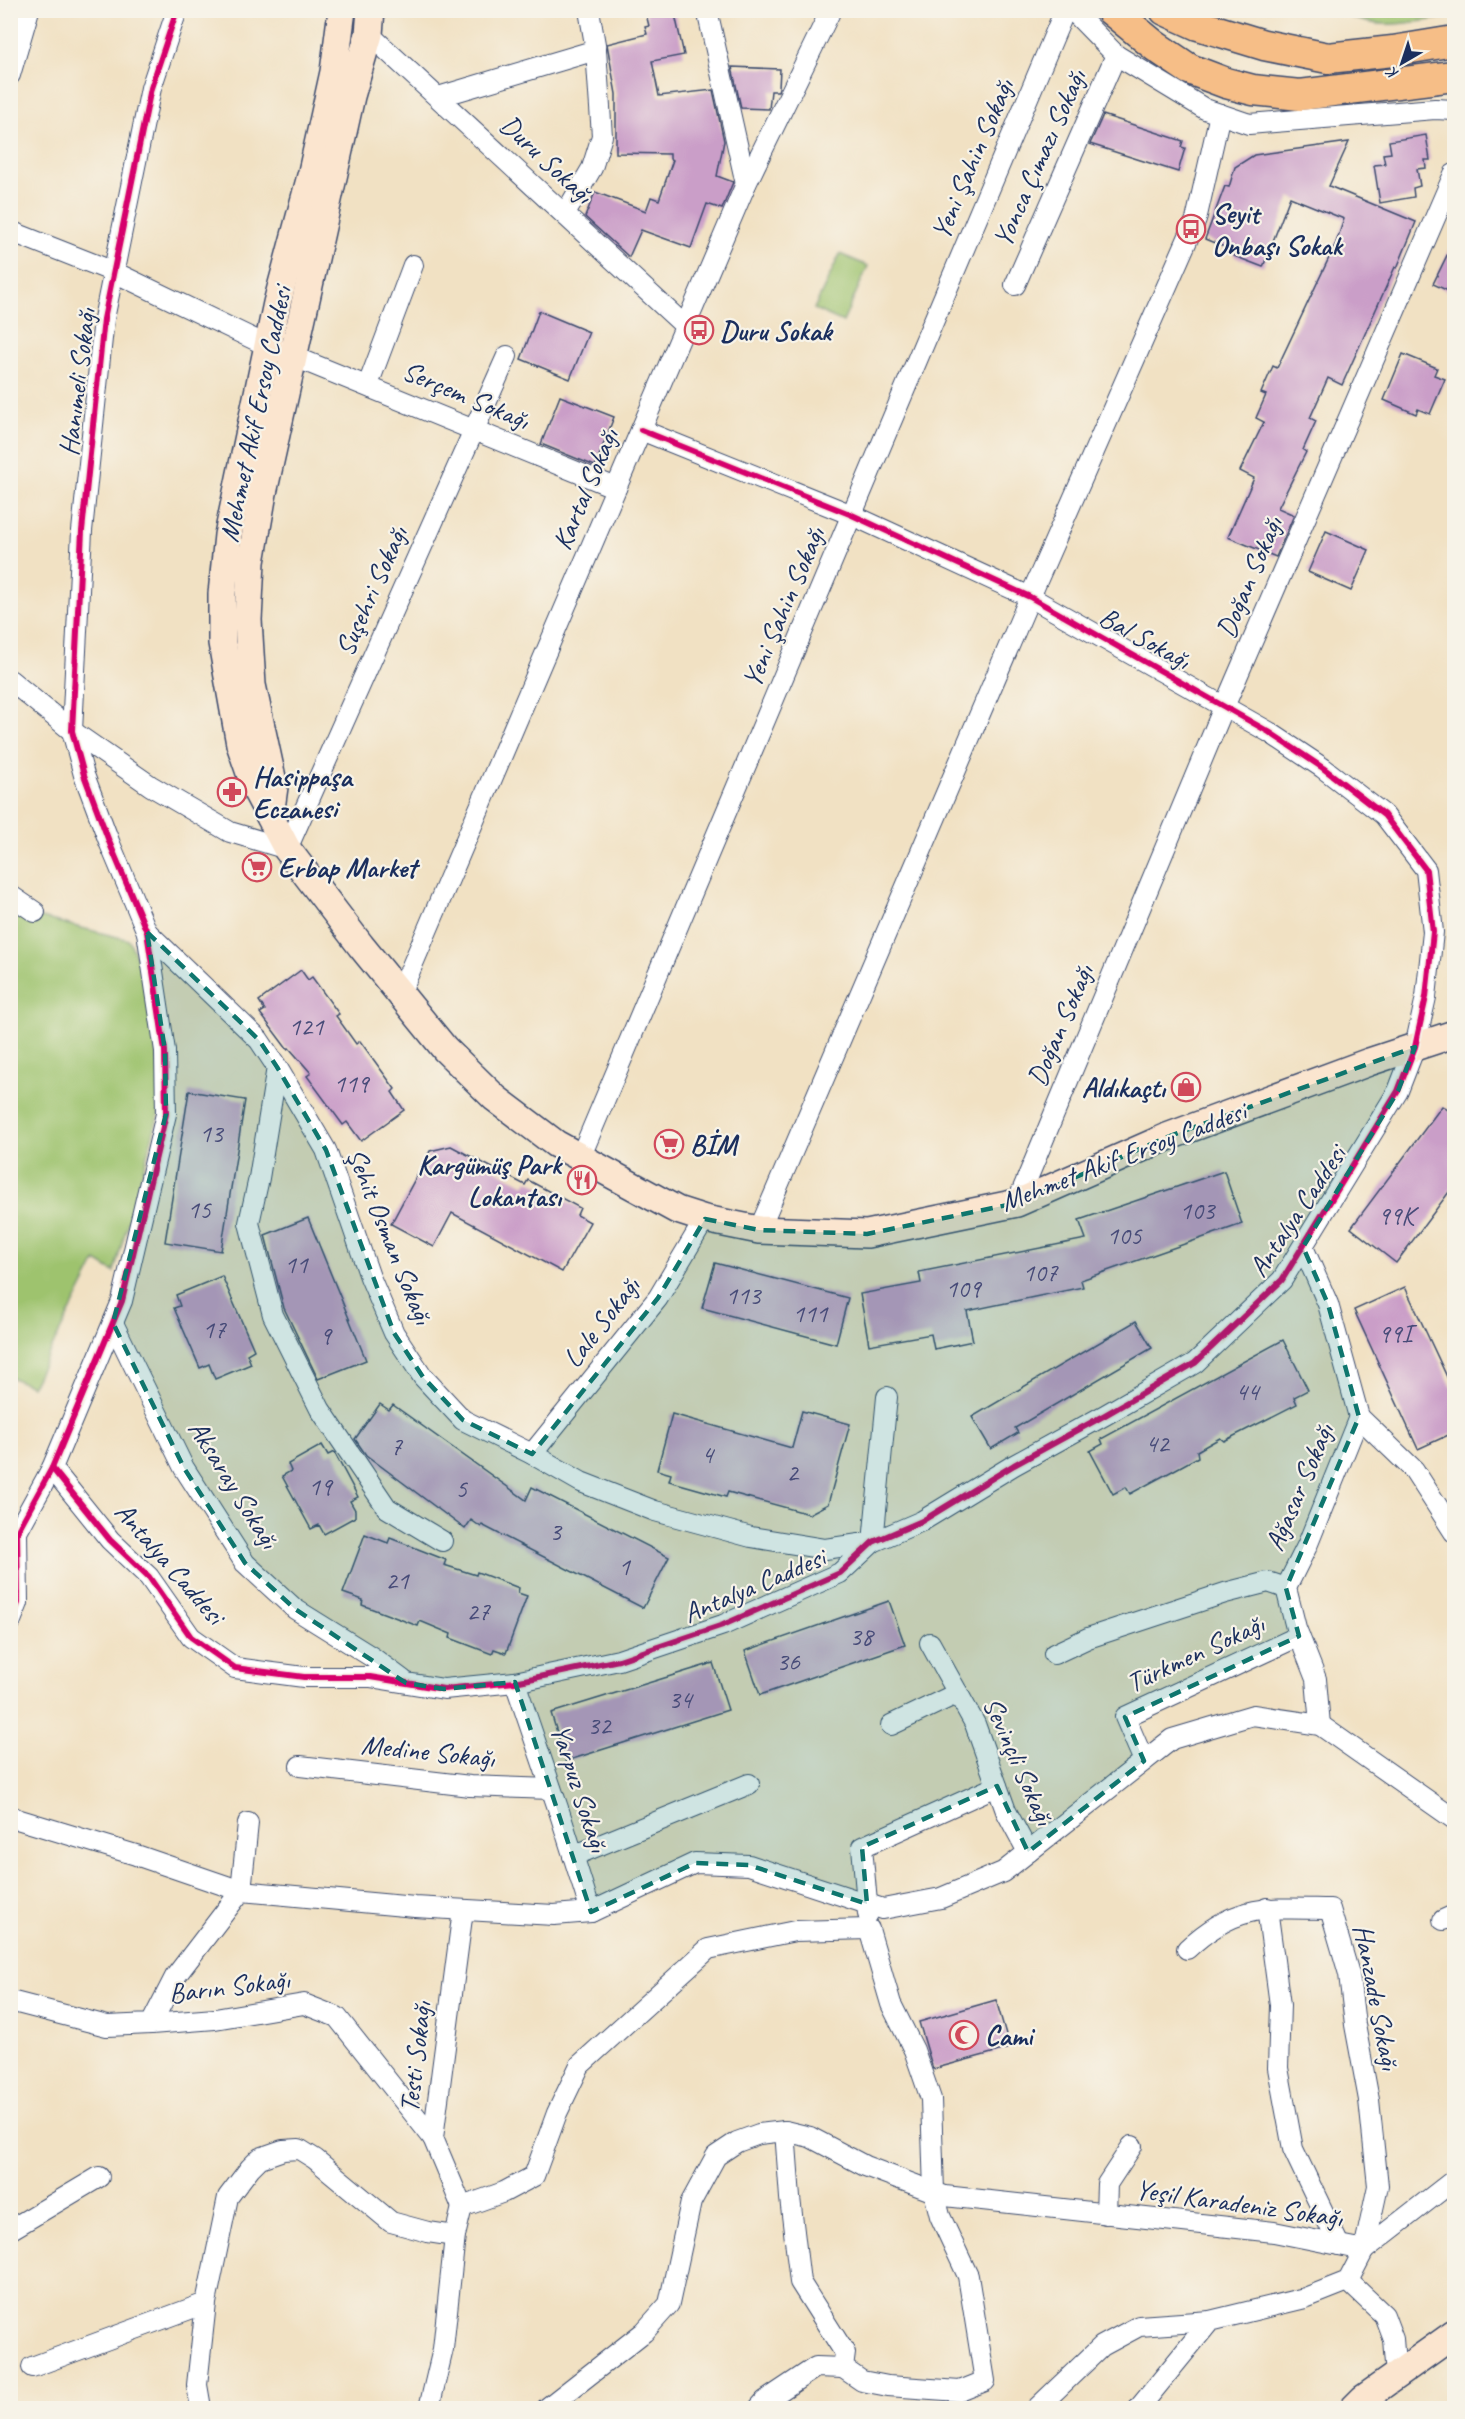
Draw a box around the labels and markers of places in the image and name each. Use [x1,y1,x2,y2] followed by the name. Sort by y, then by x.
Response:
[1212,196,1344,263] place label: Seyit Onbaşı Sokak
[1175,213,1207,245] bus stop icon: Seyit Onbaşı Sokak
[720,313,834,348] place label: Duru Sokak
[683,314,715,346] bus stop icon: Duru Sokak
[253,759,354,826] place label: Hasippaşa Eczanesi
[216,776,248,808] pharmacy icon: Hasippaşa Eczanesi
[278,850,421,885] place label: Erbap Market
[241,851,273,883] supermarket icon: Erbap Market
[1082,1070,1167,1105] place label: Aldıkaçtı
[1170,1071,1202,1103] shop icon: Aldıkaçtı
[690,1127,740,1162] place label: BİM
[653,1128,685,1160] supermarket icon: BİM
[417,1147,564,1214] place label: Kargümüş Park Lokantası
[566,1164,598,1196] restaurant icon: Kargümüş Park Lokantası
[985,2018,1036,2053] place label: Cami
[948,2019,980,2051] mosque icon: Cami

